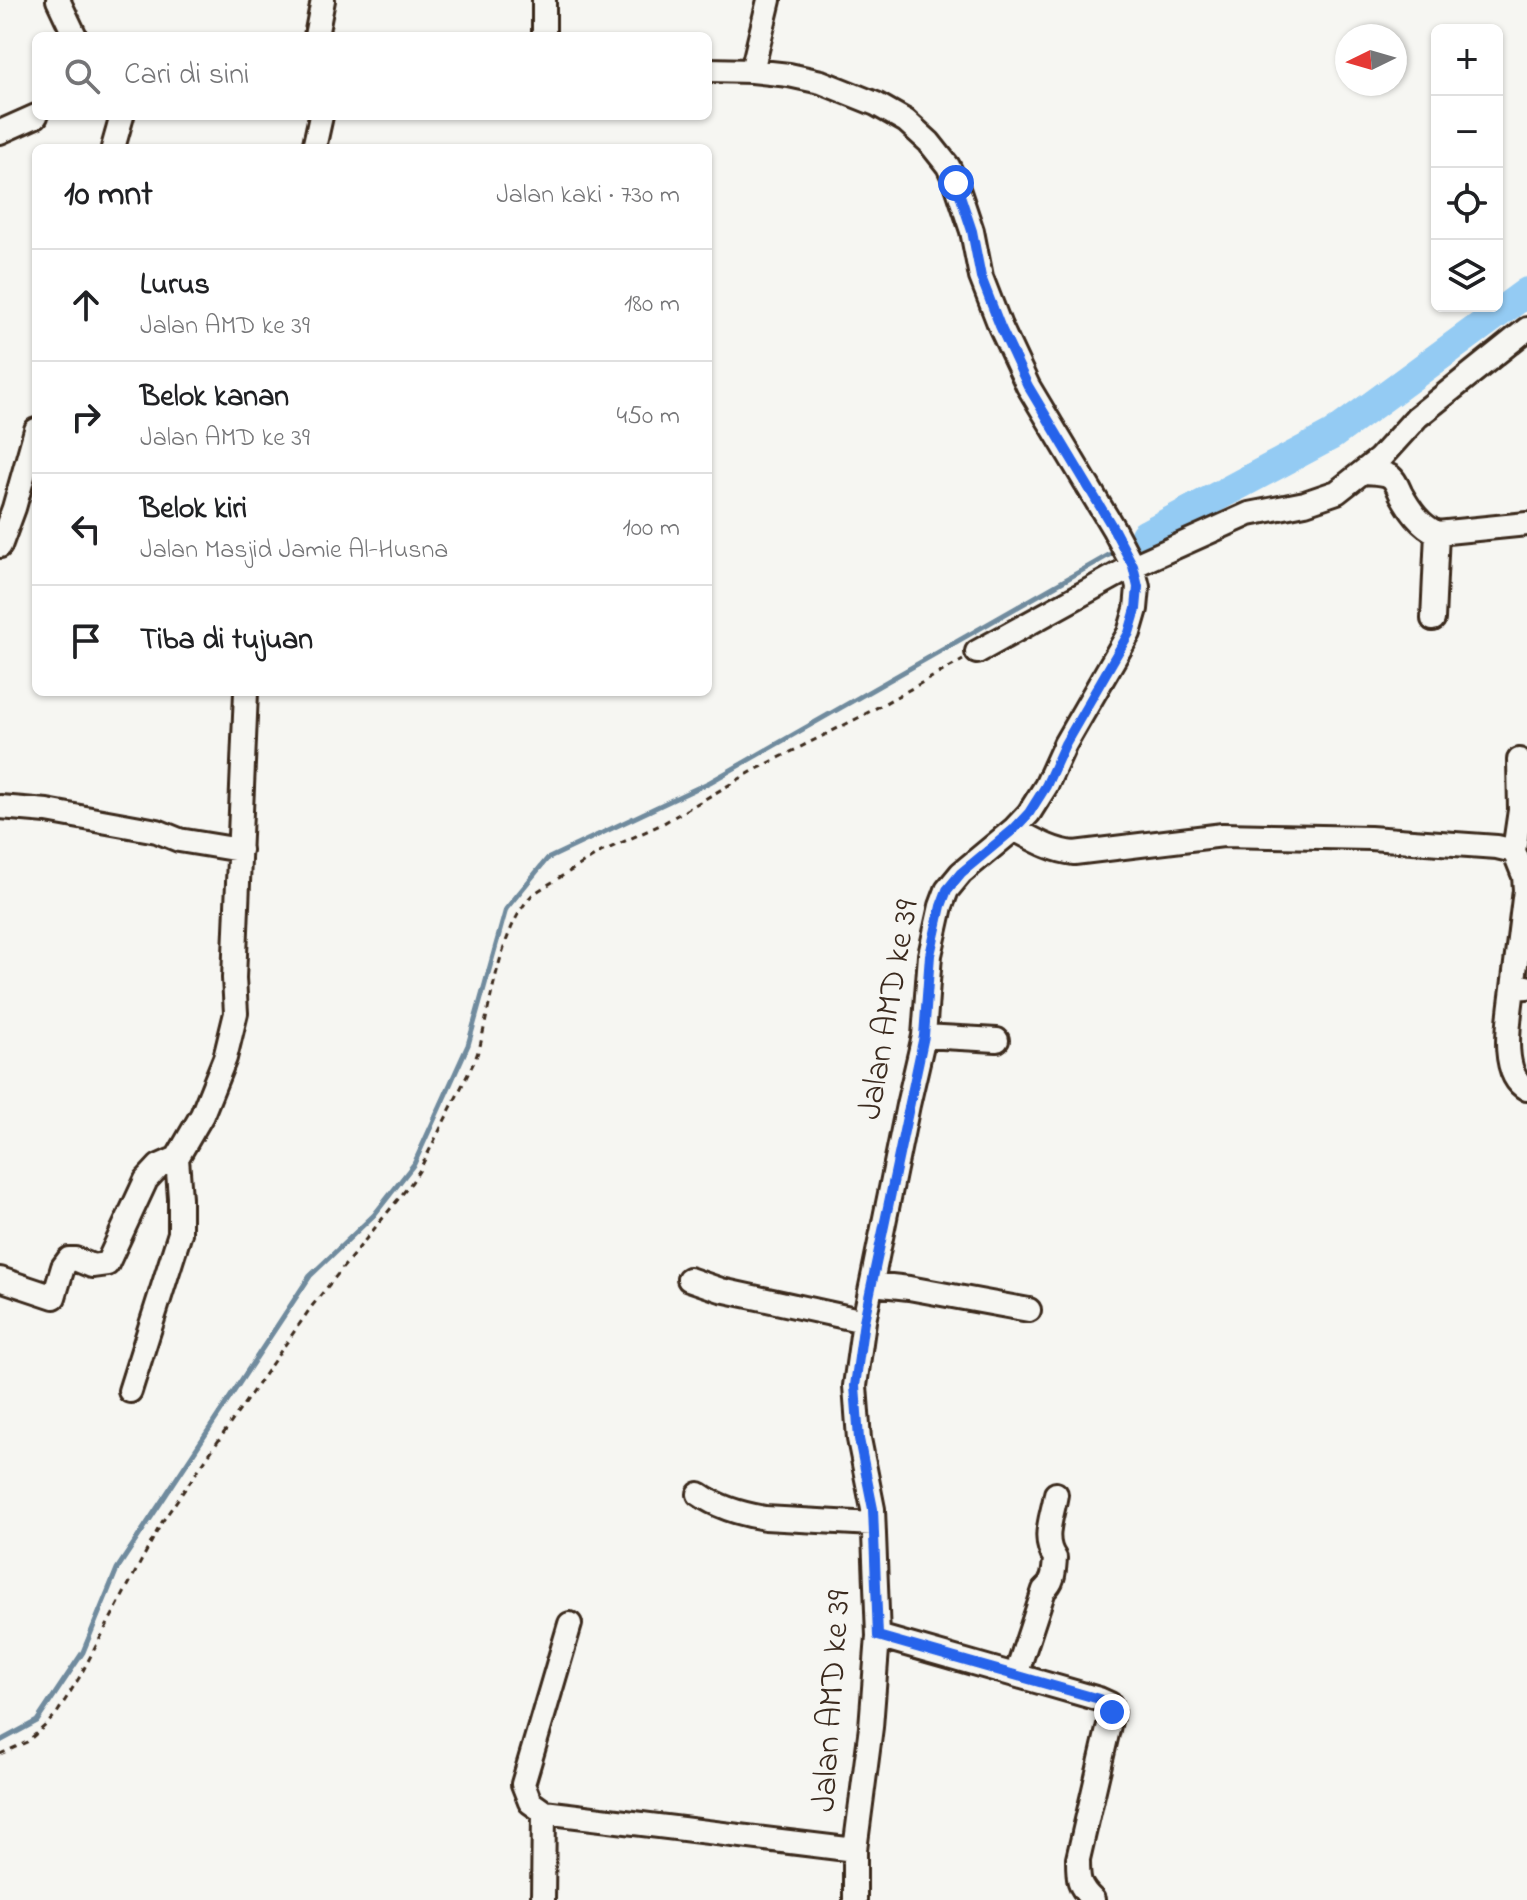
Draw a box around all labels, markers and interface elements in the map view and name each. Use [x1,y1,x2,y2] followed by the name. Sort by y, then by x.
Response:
[1335,24,1407,96] north arrow
[1431,24,1503,312] map controls
[1431,24,1503,96] button: +
[32,32,712,120] search box
[60,54,104,98] icon: search
[124,54,250,98] text: Cari di sini
[1431,96,1503,168] button: −
[938,165,974,201] route start
[1431,168,1503,240] button: locate
[64,171,153,221] text: 10 mnt
[496,177,680,215] text: Jalan kaki · 730 m
[1431,240,1503,312] button: layers
[140,264,210,308] text: Lurus
[64,283,108,327] icon: ahead
[624,286,680,324] text: 180 m
[140,308,310,346] text: Jalan AMD ke 39
[140,376,289,420] text: Belok kanan
[64,395,108,439] icon: right
[617,398,680,436] text: 450 m
[140,420,310,458] text: Jalan AMD ke 39
[140,488,247,532] text: Belok kiri
[64,507,108,551] icon: left
[623,510,680,548] text: 100 m
[140,532,448,570] text: Jalan Masjid Jamie Al-Husna
[64,619,108,663] icon: arrive
[140,619,313,663] text: Tiba di tujuan
[846,896,934,1124] street label: Jalan AMD ke 39
[800,1588,866,1814] street label: Jalan AMD ke 39
[1094,1694,1130,1730] route end

